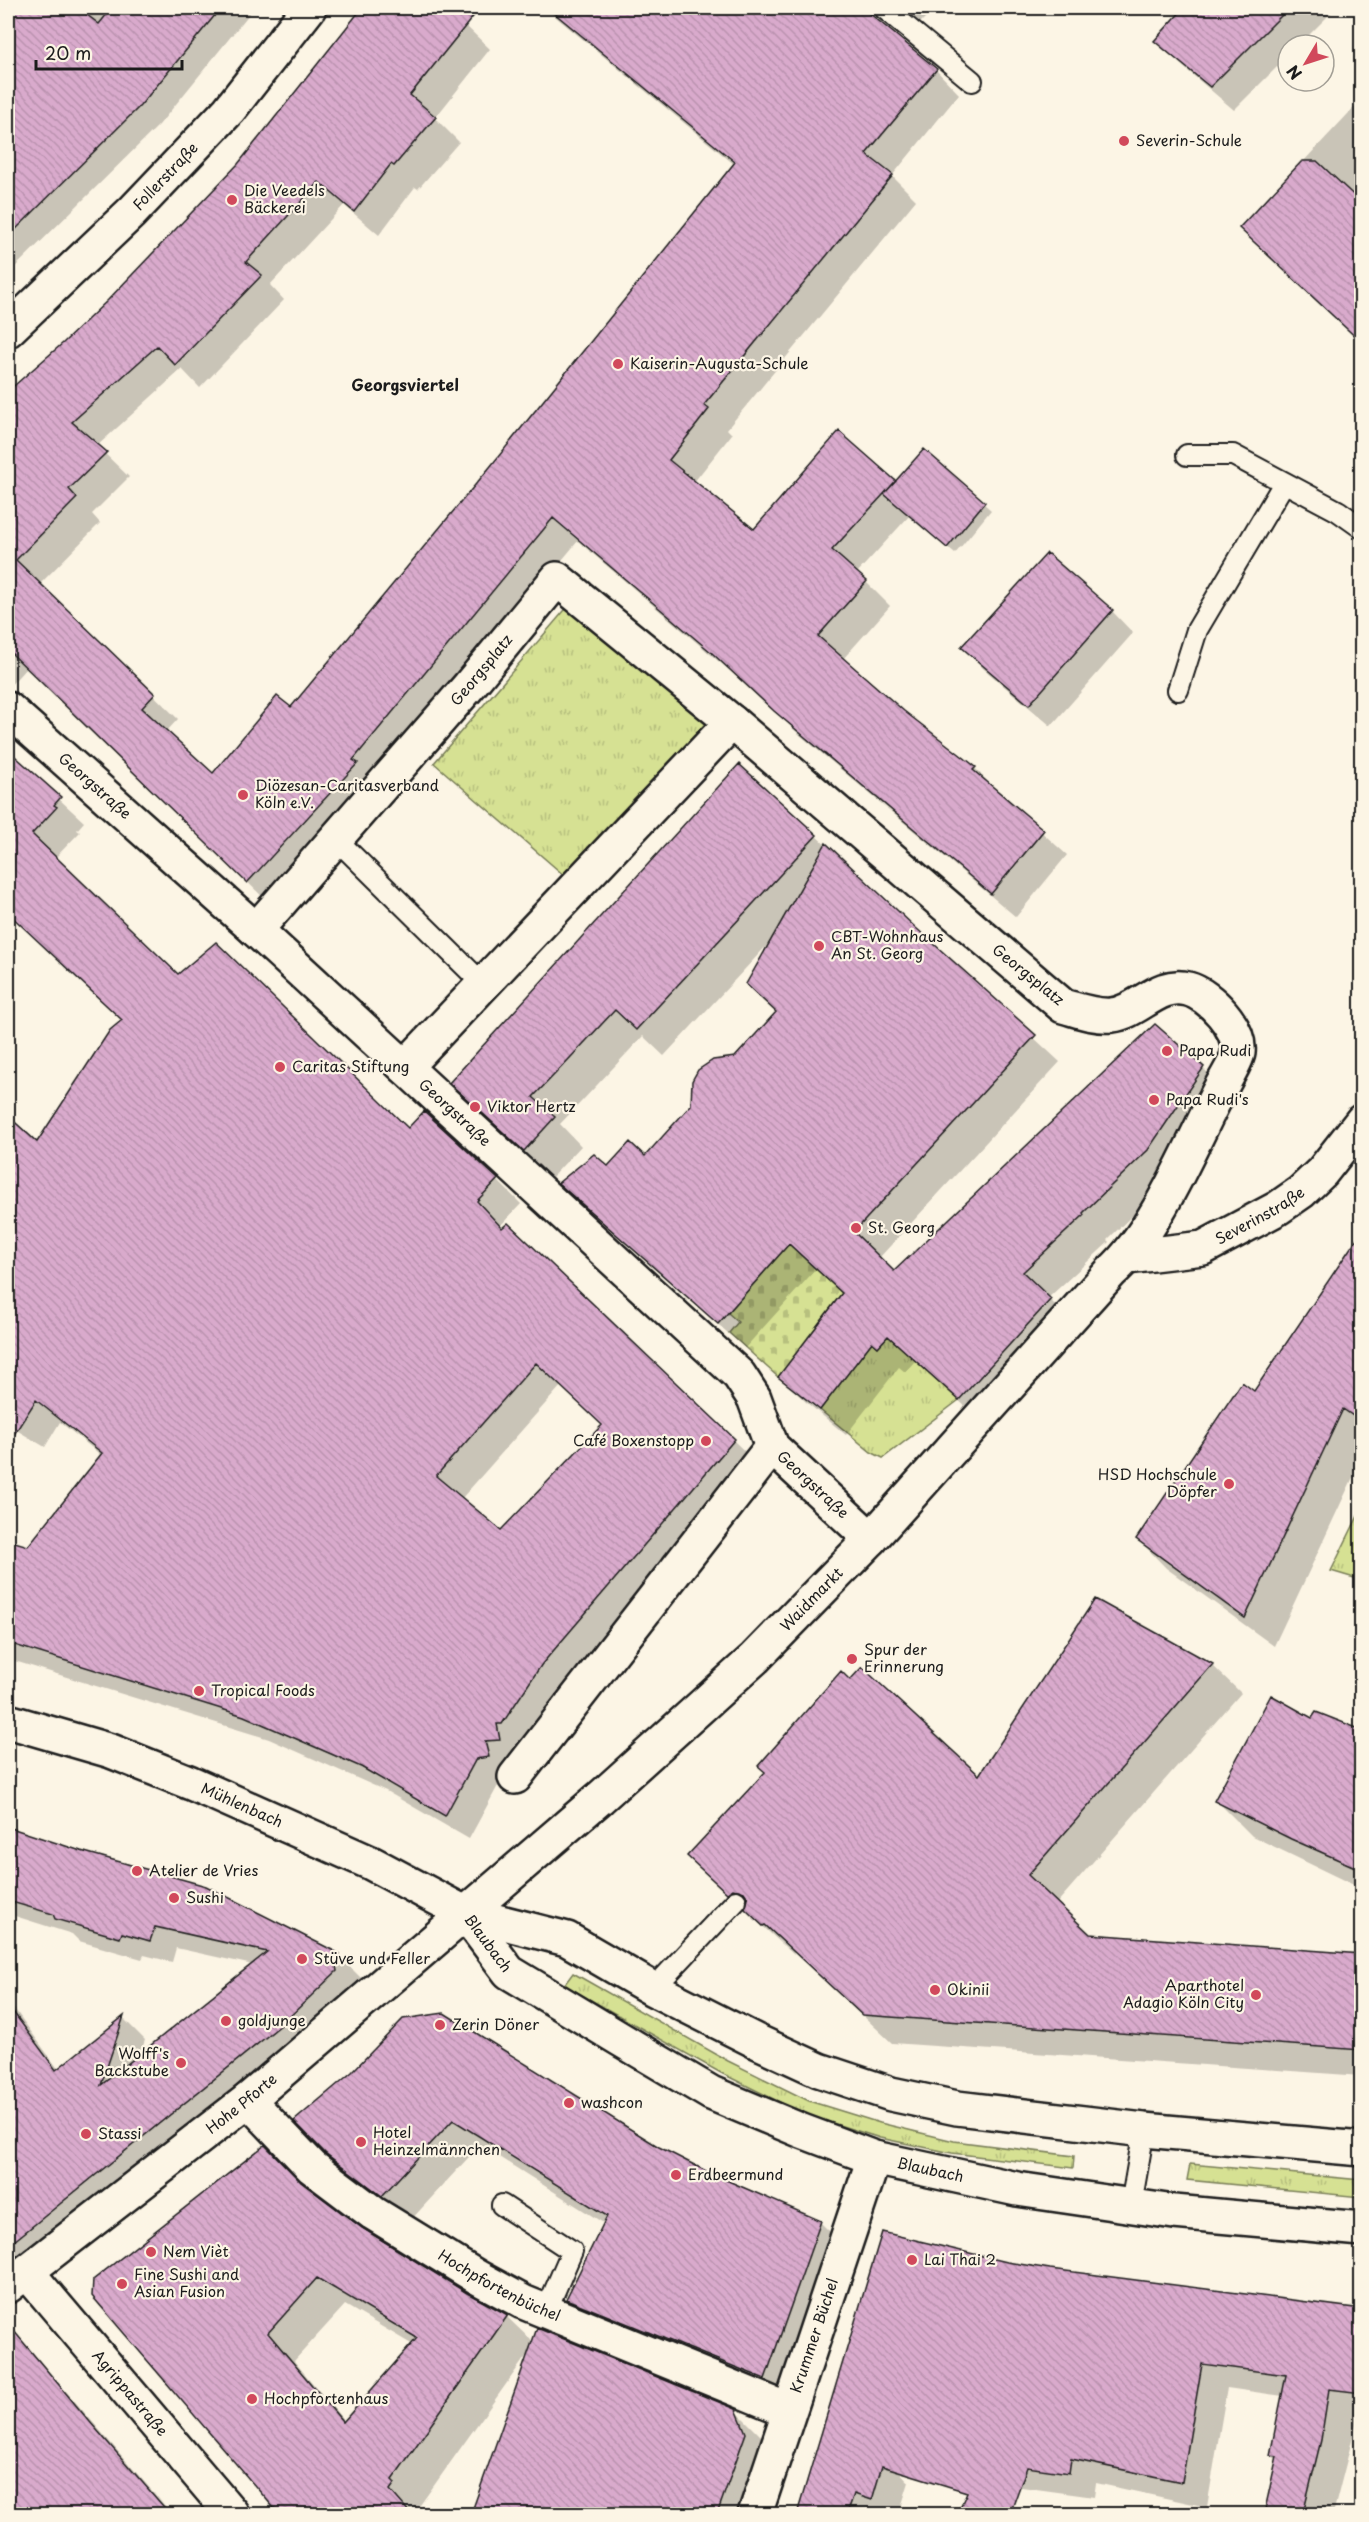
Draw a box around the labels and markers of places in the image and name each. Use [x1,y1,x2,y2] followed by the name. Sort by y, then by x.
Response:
[1136,128,1242,151] place label: Severin-Schule
[1117,134,1131,148] marker: Severin-Schule
[244,178,325,218] place label: Die Veedels Bäckerei
[225,193,239,207] marker: Die Veedels Bäckerei
[630,351,808,374] place label: Kaiserin-Augusta-Schule
[611,357,625,371] marker: Kaiserin-Augusta-Schule
[255,773,439,813] place label: Diözesan-Caritasverband Köln e.V.
[236,788,250,802] marker: Diözesan-Caritasverband Köln e.V.
[831,924,943,964] place label: CBT-Wohnhaus An St. Georg
[812,939,826,953] marker: CBT-Wohnhaus An St. Georg
[1179,1038,1251,1061] place label: Papa Rudi
[1160,1044,1174,1058] marker: Papa Rudi
[292,1054,410,1077] place label: Caritas Stiftung
[273,1060,287,1074] marker: Caritas Stiftung
[1166,1087,1249,1110] place label: Papa Rudi's
[1147,1093,1161,1107] marker: Papa Rudi's
[487,1094,576,1117] place label: Viktor Hertz
[468,1100,482,1114] marker: Viktor Hertz
[868,1215,935,1238] place label: St. Georg
[849,1221,863,1235] marker: St. Georg
[573,1428,694,1451] place label: Café Boxenstopp
[699,1434,713,1448] marker: Café Boxenstopp
[1098,1462,1217,1502] place label: HSD Hochschule Döpfer
[1222,1477,1236,1491] marker: HSD Hochschule Döpfer
[864,1637,944,1677] place label: Spur der Erinnerung
[845,1652,859,1666] marker: Spur der Erinnerung
[211,1678,315,1701] place label: Tropical Foods
[192,1684,206,1698] marker: Tropical Foods
[149,1858,258,1881] place label: Atelier de Vries
[130,1864,144,1878] marker: Atelier de Vries
[186,1885,224,1908] place label: Sushi
[167,1891,181,1905] marker: Sushi
[314,1946,430,1969] place label: Stüve und Feller
[295,1952,309,1966] marker: Stüve und Feller
[1123,1973,1244,2013] place label: Aparthotel Adagio Köln City
[947,1977,989,2000] place label: Okinii
[928,1983,942,1997] marker: Okinii
[1249,1988,1263,2002] marker: Aparthotel Adagio Köln City
[238,2008,306,2031] place label: goldjunge
[452,2012,539,2035] place label: Zerin Döner
[219,2014,233,2028] marker: goldjunge
[433,2018,447,2032] marker: Zerin Döner
[95,2041,169,2081] place label: Wolff's Backstube
[174,2056,188,2070] marker: Wolff's Backstube
[581,2090,643,2113] place label: washcon
[562,2096,576,2110] marker: washcon
[373,2120,500,2160] place label: Hotel Heinzelmännchen
[98,2121,142,2144] place label: Stassi
[79,2127,93,2141] marker: Stassi
[354,2135,368,2149] marker: Hotel Heinzelmännchen
[688,2162,783,2185] place label: Erdbeermund
[669,2168,683,2182] marker: Erdbeermund
[163,2239,229,2262] place label: Nem Vièt
[144,2245,158,2259] marker: Nem Vièt
[924,2247,996,2270] place label: Lai Thai 2
[905,2253,919,2267] marker: Lai Thai 2
[134,2262,239,2302] place label: Fine Sushi and Asian Fusion
[115,2277,129,2291] marker: Fine Sushi and Asian Fusion
[264,2386,389,2409] place label: Hochpfortenhaus
[245,2392,259,2406] marker: Hochpfortenhaus

